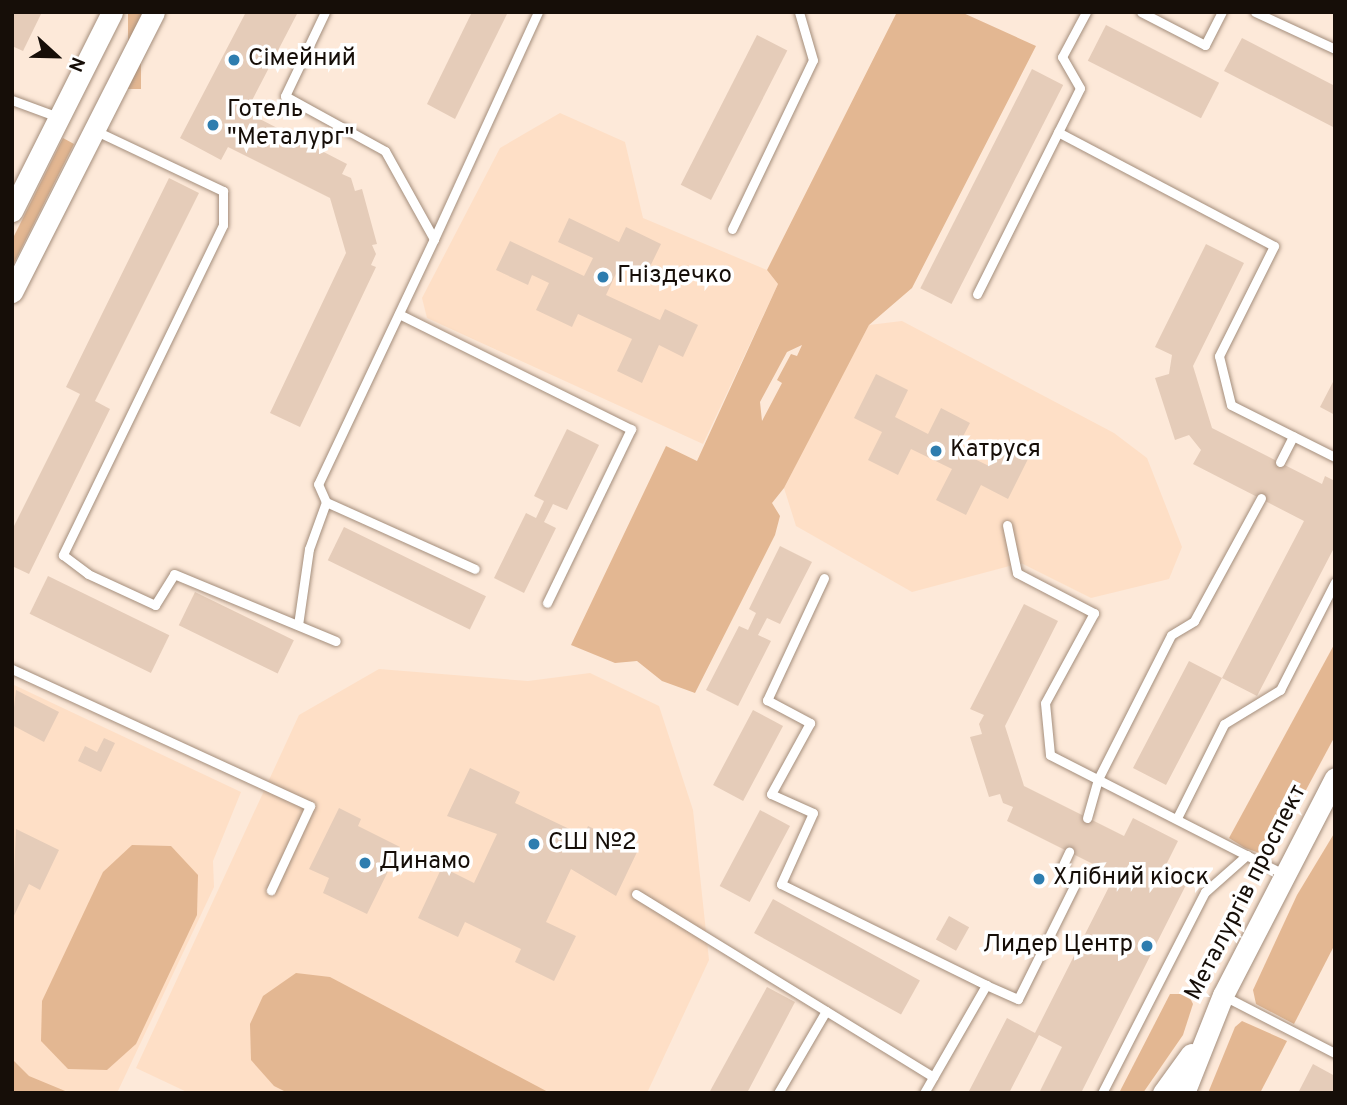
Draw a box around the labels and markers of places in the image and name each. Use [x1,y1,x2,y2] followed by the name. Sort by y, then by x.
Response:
[248,46,356,74] place label: Сімейний
[226,52,242,68] marker: Сімейний
[227,97,354,153] place label: Готель "Металург"
[205,117,221,133] marker: Готель "Металург"
[617,263,732,291] place label: Гніздечко
[595,269,611,285] marker: Гніздечко
[950,437,1041,465] place label: Катруся
[928,443,944,459] marker: Катруся
[548,830,637,858] place label: СШ №2
[526,836,542,852] marker: СШ №2
[379,849,471,877] place label: Динамо
[357,855,373,871] marker: Динамо
[1053,865,1209,893] place label: Хлібний кіоск
[1031,871,1047,887] marker: Хлібний кіоск
[982,932,1133,960] place label: Лидер Центр
[1139,938,1155,954] marker: Лидер Центр

